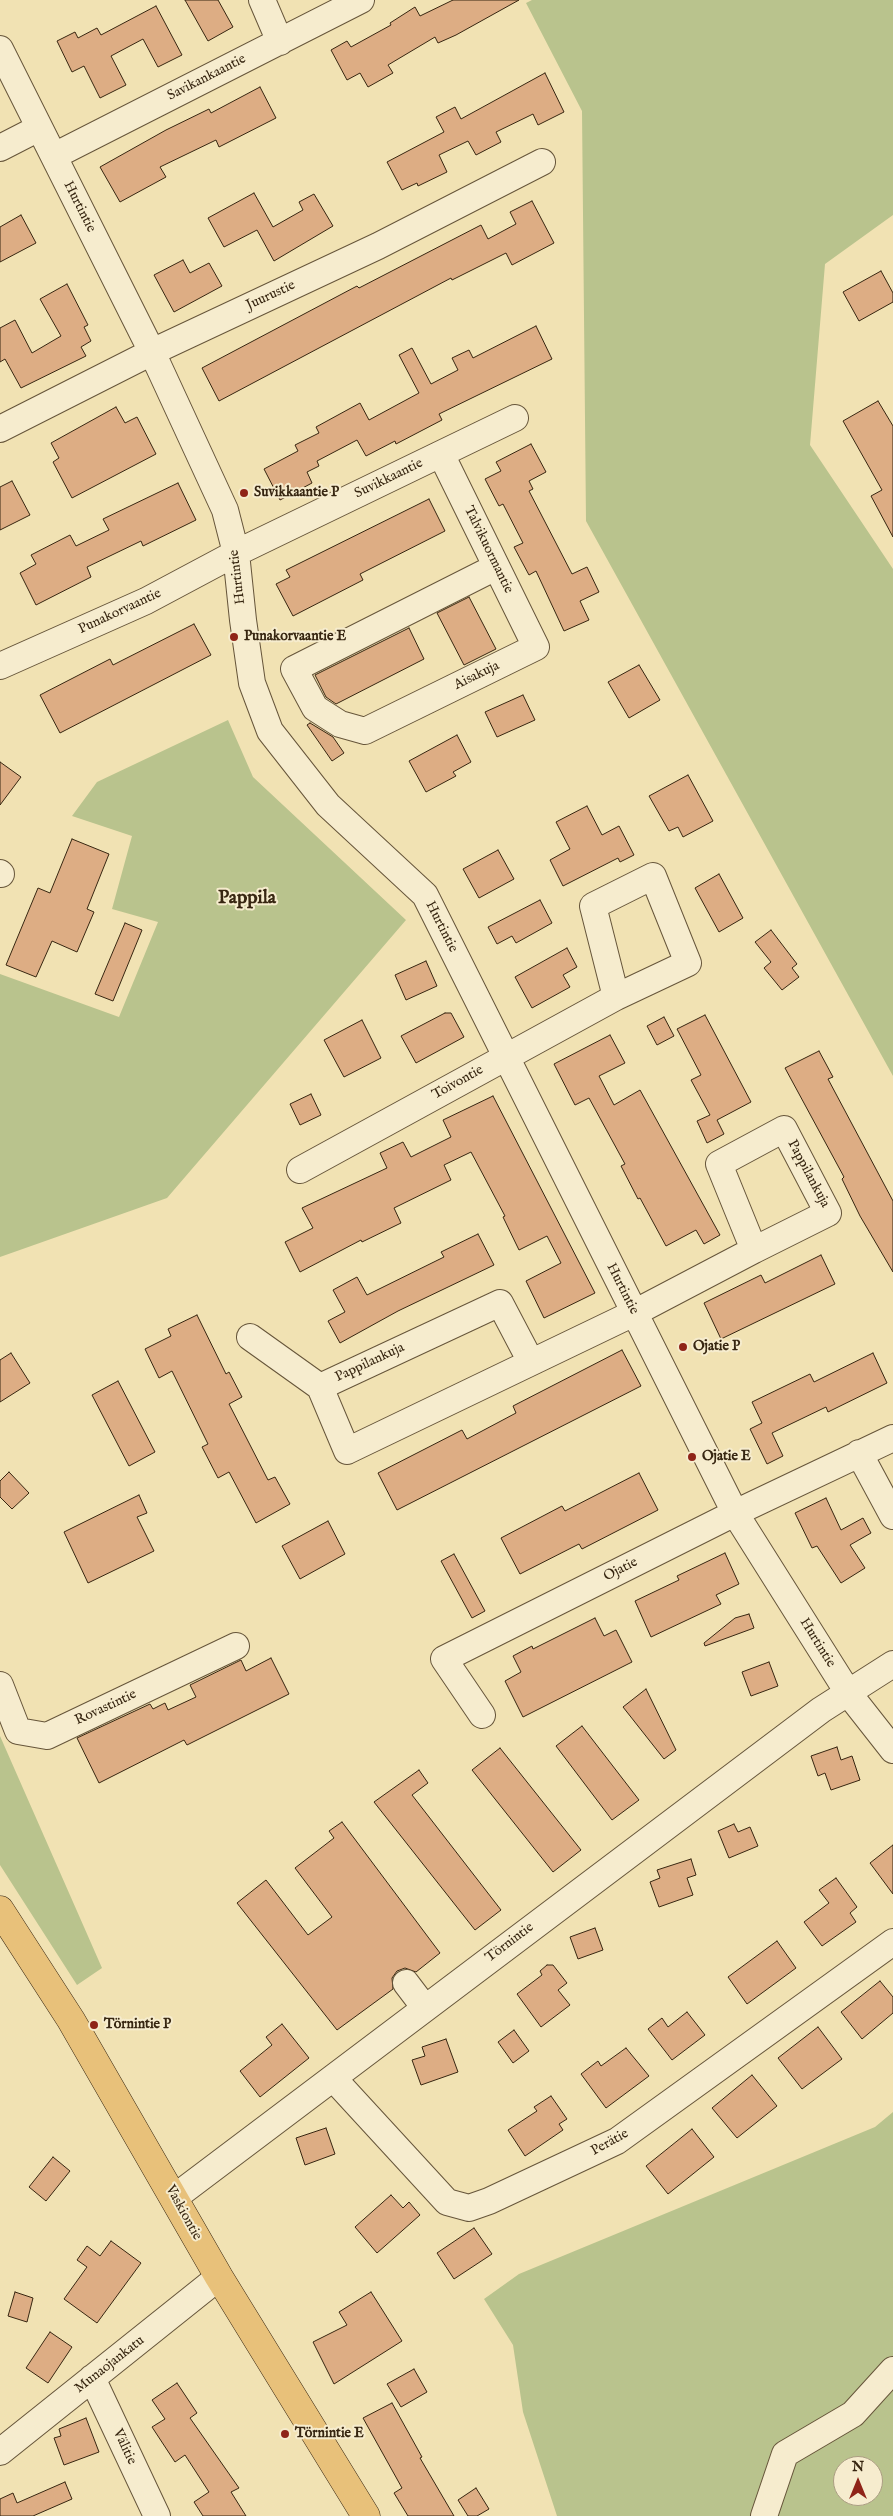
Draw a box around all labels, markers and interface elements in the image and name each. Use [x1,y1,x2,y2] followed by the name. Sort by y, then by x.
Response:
[165,51,249,105] street label: Savikankaantie
[59,179,99,235] street label: Hurtintie
[244,277,298,315] street label: Juurustie
[352,455,426,503] street label: Suvikkaantie
[254,485,339,501] place label: Suvikkaantie P
[238,487,250,499] marker: Suvikkaantie P
[460,503,516,597] street label: Talvikuormantie
[226,549,250,605] street label: Hurtintie
[76,585,164,639] street label: Punakorvaantie
[244,629,346,645] place label: Punakorvaantie E
[228,631,240,643] marker: Punakorvaantie E
[452,658,502,694] street label: Aisakuja
[218,888,276,910] district label: Pappila
[421,899,461,955] street label: Hurtintie
[429,1062,487,1104] street label: Toivontie
[783,1137,833,1211] street label: Pappilankuja
[602,1261,642,1317] street label: Hurtintie
[693,1339,740,1355] place label: Ojatie P
[333,1340,407,1386] street label: Pappilankuja
[677,1341,689,1353] marker: Ojatie P
[702,1449,751,1465] place label: Ojatie E
[686,1451,698,1463] marker: Ojatie E
[601,1554,641,1586] street label: Ojatie
[795,1615,839,1671] street label: Hurtintie
[73,1686,139,1730] street label: Rovastintie
[483,1919,537,1967] street label: Törnintie
[104,2017,171,2033] place label: Törnintie P
[88,2019,100,2031] marker: Törnintie P
[588,2126,632,2160] street label: Perätie
[161,2183,205,2243] street label: Vaskiontie
[72,2333,148,2397] street label: Munaojankatu
[108,2426,140,2468] street label: Välitie
[295,2426,364,2442] place label: Törnintie E
[279,2428,291,2440] marker: Törnintie E
[833,2456,883,2506] north arrow
[852,2458,864,2476] text: N

